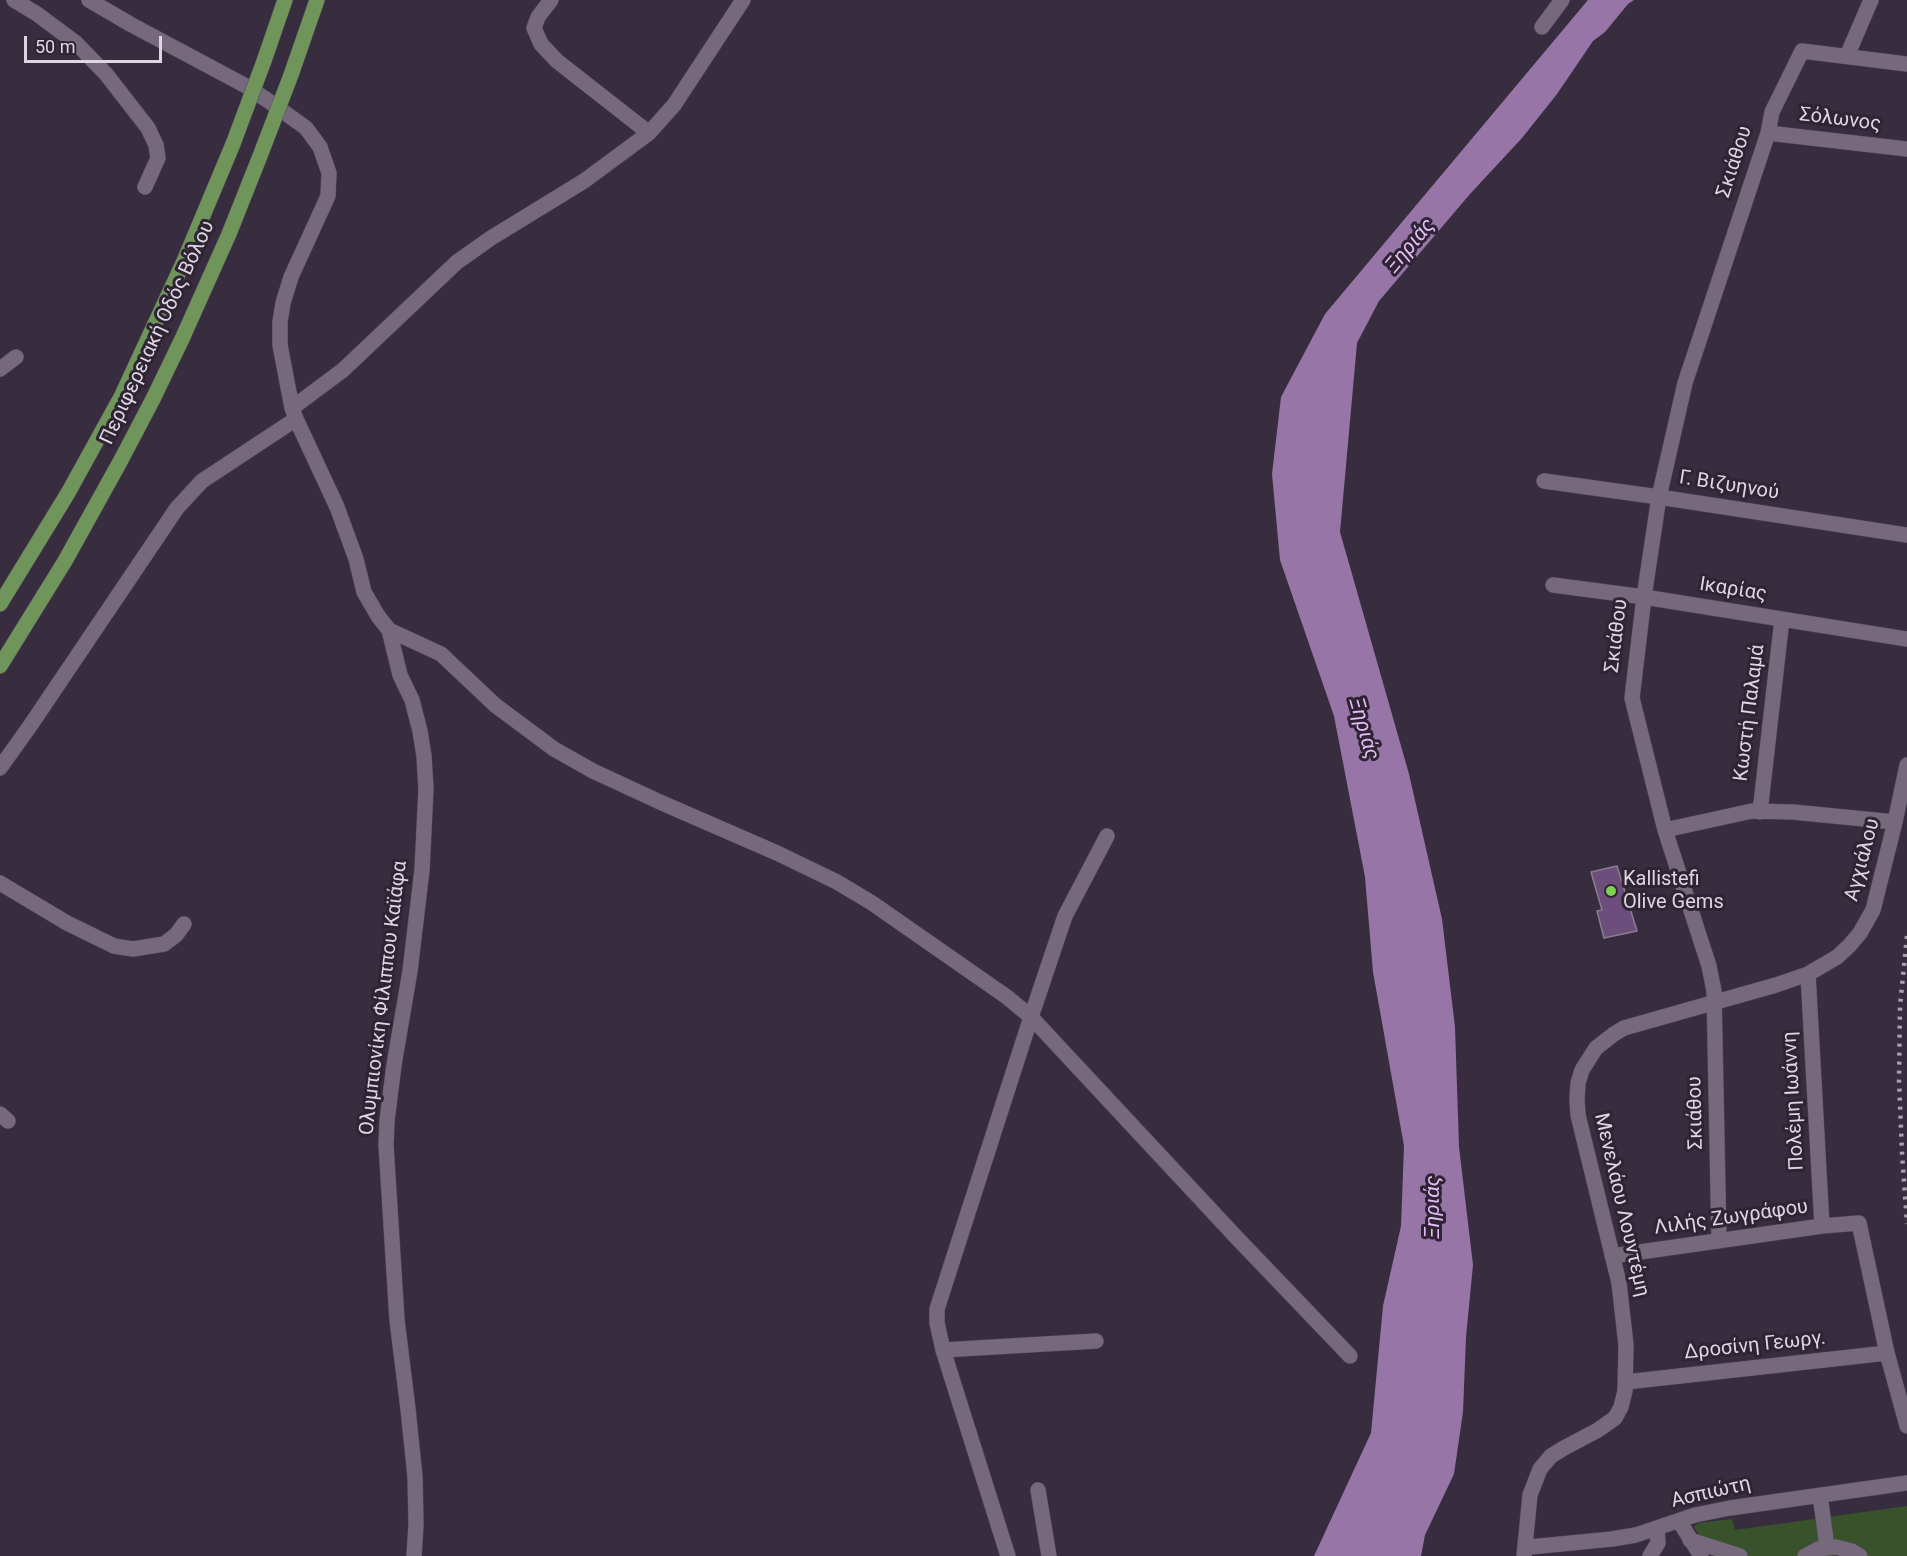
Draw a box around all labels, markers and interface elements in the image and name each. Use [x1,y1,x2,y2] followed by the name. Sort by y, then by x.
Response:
[27,24,165,62] scale bar
[35,36,75,57] text: 50 m
[1798,103,1882,137] street label: Σόλωνος
[1712,123,1758,201] street label: Σκιάθου
[1381,214,1441,278] water label: Ξηριάς
[96,217,220,449] street label: Περιφερειακή Οδός Βόλου
[1677,466,1781,506] street label: Γ. Βιζυηνού
[1698,573,1768,607] street label: Ικαρίας
[1601,598,1633,674] street label: Σκιάθου
[1730,643,1770,783] street label: Κωστή Παλαμά
[1342,695,1384,763] water label: Ξηριάς
[1840,816,1886,904] street label: Αγχιάλου
[355,860,413,1136] street label: Ολυμπιονίκη Φίλιππου Καϊάφα
[1623,868,1724,915] place label: Kallistefi Olive Gems
[1604,884,1618,898] marker: Kallistefi Olive Gems
[1778,1031,1810,1171] street label: Πολέμη Ιωάννη
[1683,1076,1709,1150] street label: Σκιάθου
[1588,1111,1654,1299] street label: Μενελάου Λουντέμη
[1421,1175,1447,1239] water label: Ξηριάς
[1653,1195,1809,1241] street label: Λιλής Ζωγράφου
[1683,1327,1827,1365] street label: Δροσίνη Γεωργ.
[1669,1472,1753,1514] street label: Ασπιώτη

